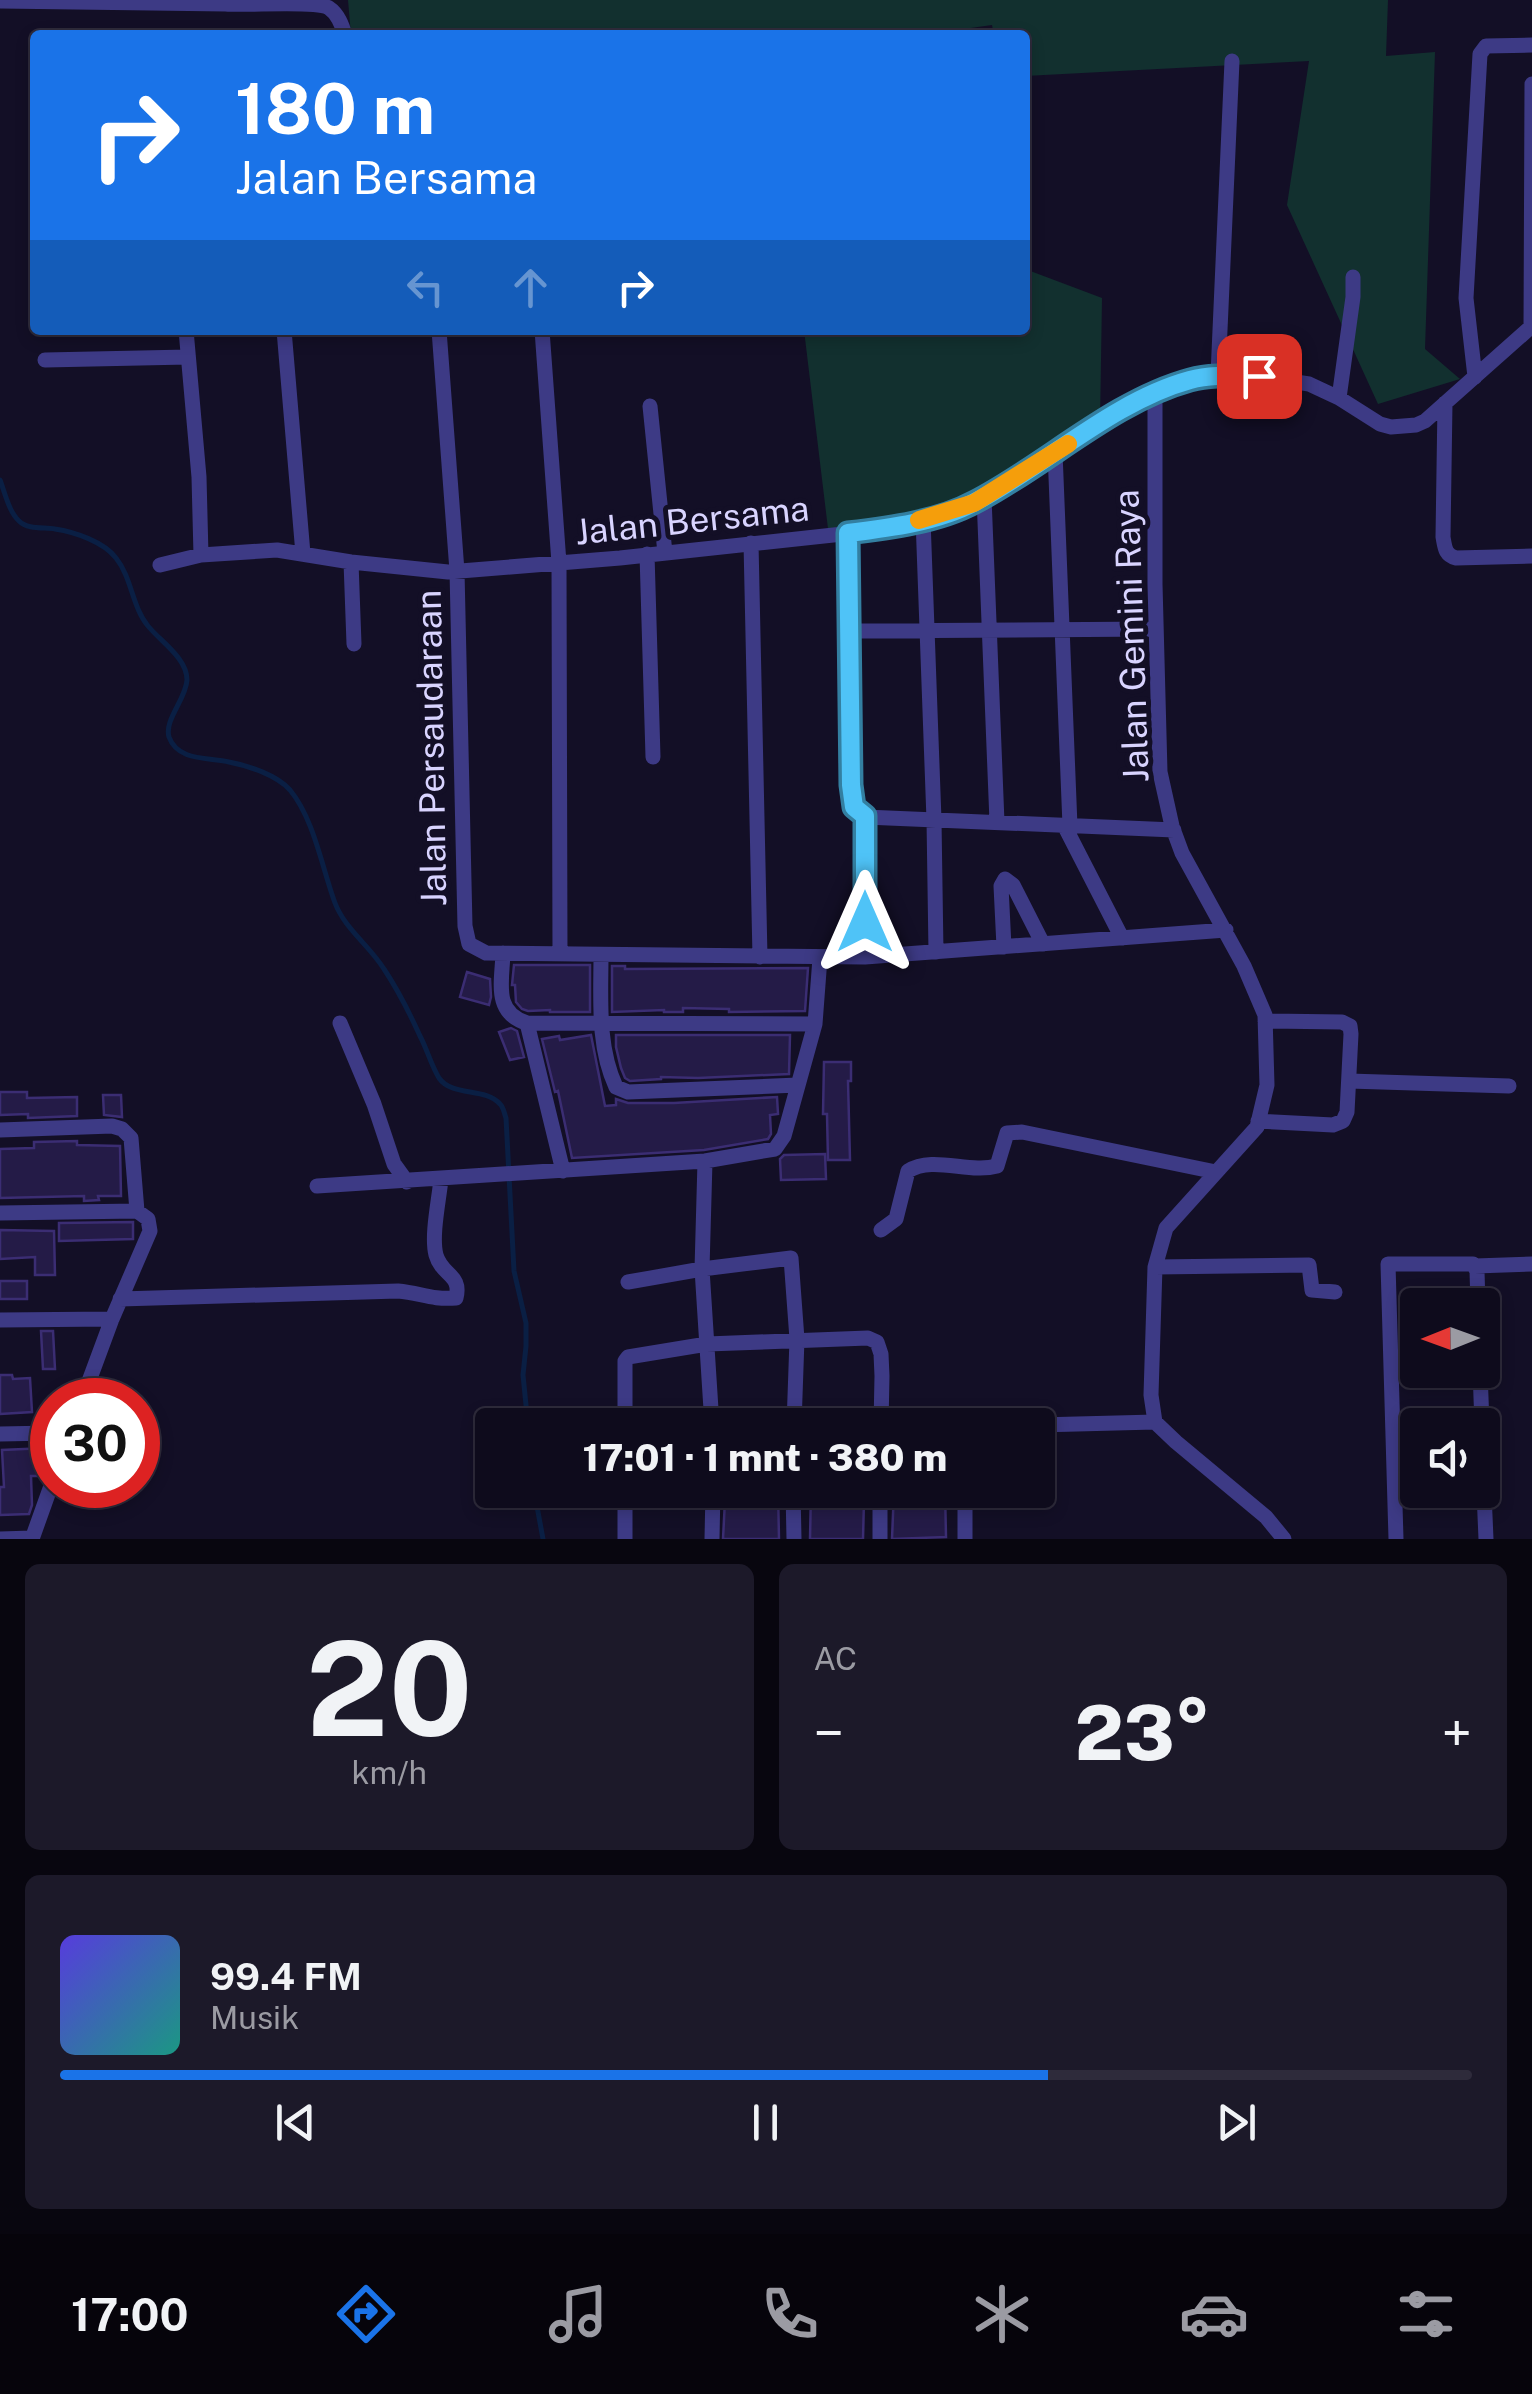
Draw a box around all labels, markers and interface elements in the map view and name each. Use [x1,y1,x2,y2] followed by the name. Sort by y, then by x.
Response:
[235,67,435,150] text: 180 m
[70,70,200,200] icon: right
[235,151,537,204] text: Jalan Bersama
[398,260,453,315] icon: left
[503,260,558,315] icon: ahead
[608,260,663,315] icon: right
[1217,334,1302,419] pin
[1232,349,1287,404] icon: arrive
[573,487,811,553] street label: Jalan Bersama
[1105,489,1157,783] street label: Jalan Gemini Raya
[408,589,454,907] street label: Jalan Persaudaraan
[813,870,917,974] position arrow
[1400,1288,1500,1388] north arrow
[1400,1288,1500,1508] map controls
[30,1378,160,1508] speed limit sign: 30
[1400,1408,1500,1508] button: sound
[583,1435,947,1480] text: 17:01 · 1 mnt · 380 m
[306,1613,472,1765] text: 20
[814,1640,857,1677] text: AC
[1075,1689,1211,1777] text: 23°
[814,1701,844,1765] text: −
[1442,1701,1472,1765] text: +
[352,1754,427,1791] text: km/h
[210,1954,362,1999] text: 99.4 FM
[210,1999,299,2036] text: Musik
[268,2095,323,2150] icon: previous
[738,2095,793,2150] icon: pause
[1209,2095,1264,2150] icon: next
[331,2279,401,2349] icon: directions
[543,2279,613,2349] icon: music
[755,2279,825,2349] icon: phone
[967,2279,1037,2349] icon: climate
[1179,2279,1249,2349] icon: car
[1391,2279,1461,2349] icon: filters
[71,2288,188,2341] text: 17:00

